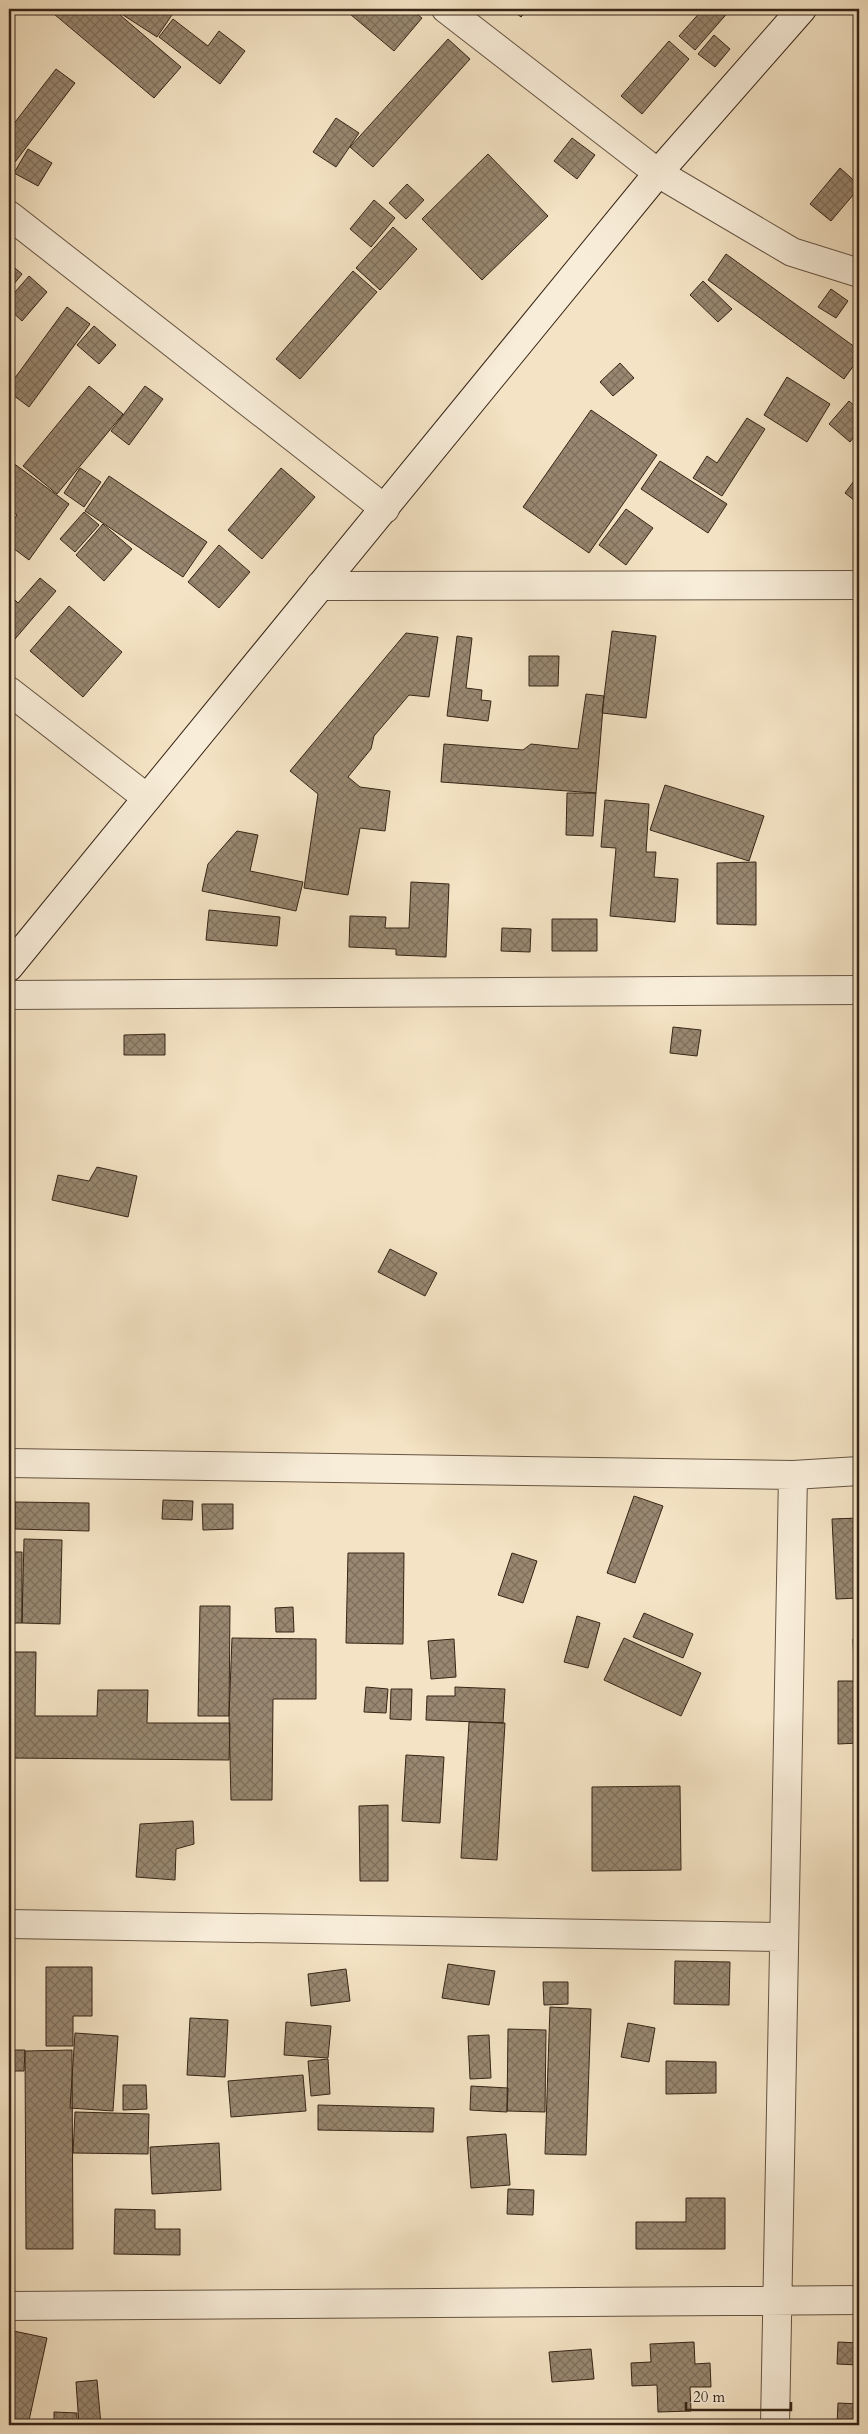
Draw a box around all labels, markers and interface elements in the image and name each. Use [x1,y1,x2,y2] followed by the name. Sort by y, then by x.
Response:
[686,2379,790,2411] scale bar
[693,2387,725,2407] text: 20 m

